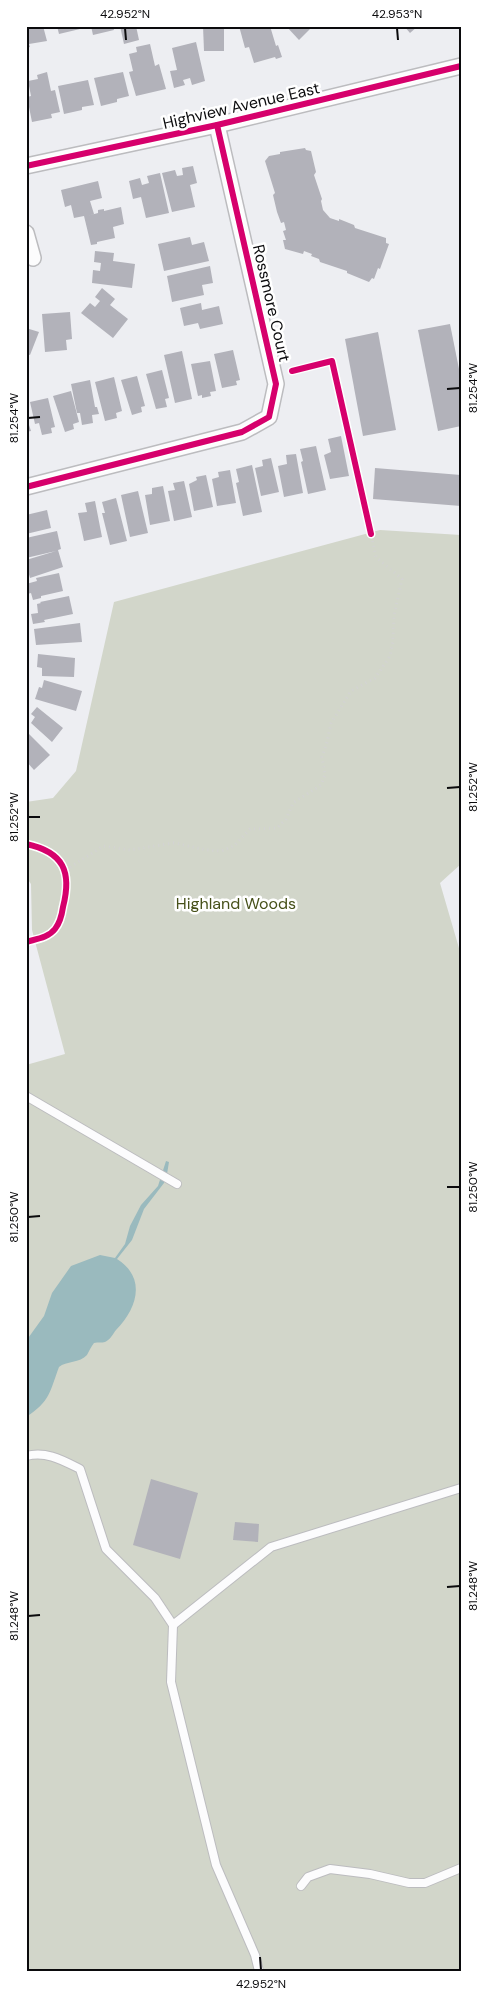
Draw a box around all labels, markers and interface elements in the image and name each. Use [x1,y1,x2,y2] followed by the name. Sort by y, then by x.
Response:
[100,6,150,22] text: 42.952°N
[372,6,422,22] text: 42.953°N
[161,77,322,134] street label: Highview Avenue East
[248,242,295,364] street label: Rossmore Court
[465,362,481,413] text: 81.254°W
[6,392,22,443] text: 81.254°W
[465,762,481,812] text: 81.252°W
[6,792,22,842] text: 81.252°W
[176,893,296,914] park label: Highland Woods
[465,1161,481,1213] text: 81.250°W
[6,1191,22,1243] text: 81.250°W
[465,1561,481,1611] text: 81.248°W
[6,1591,22,1641] text: 81.248°W
[236,1976,286,1992] text: 42.952°N

